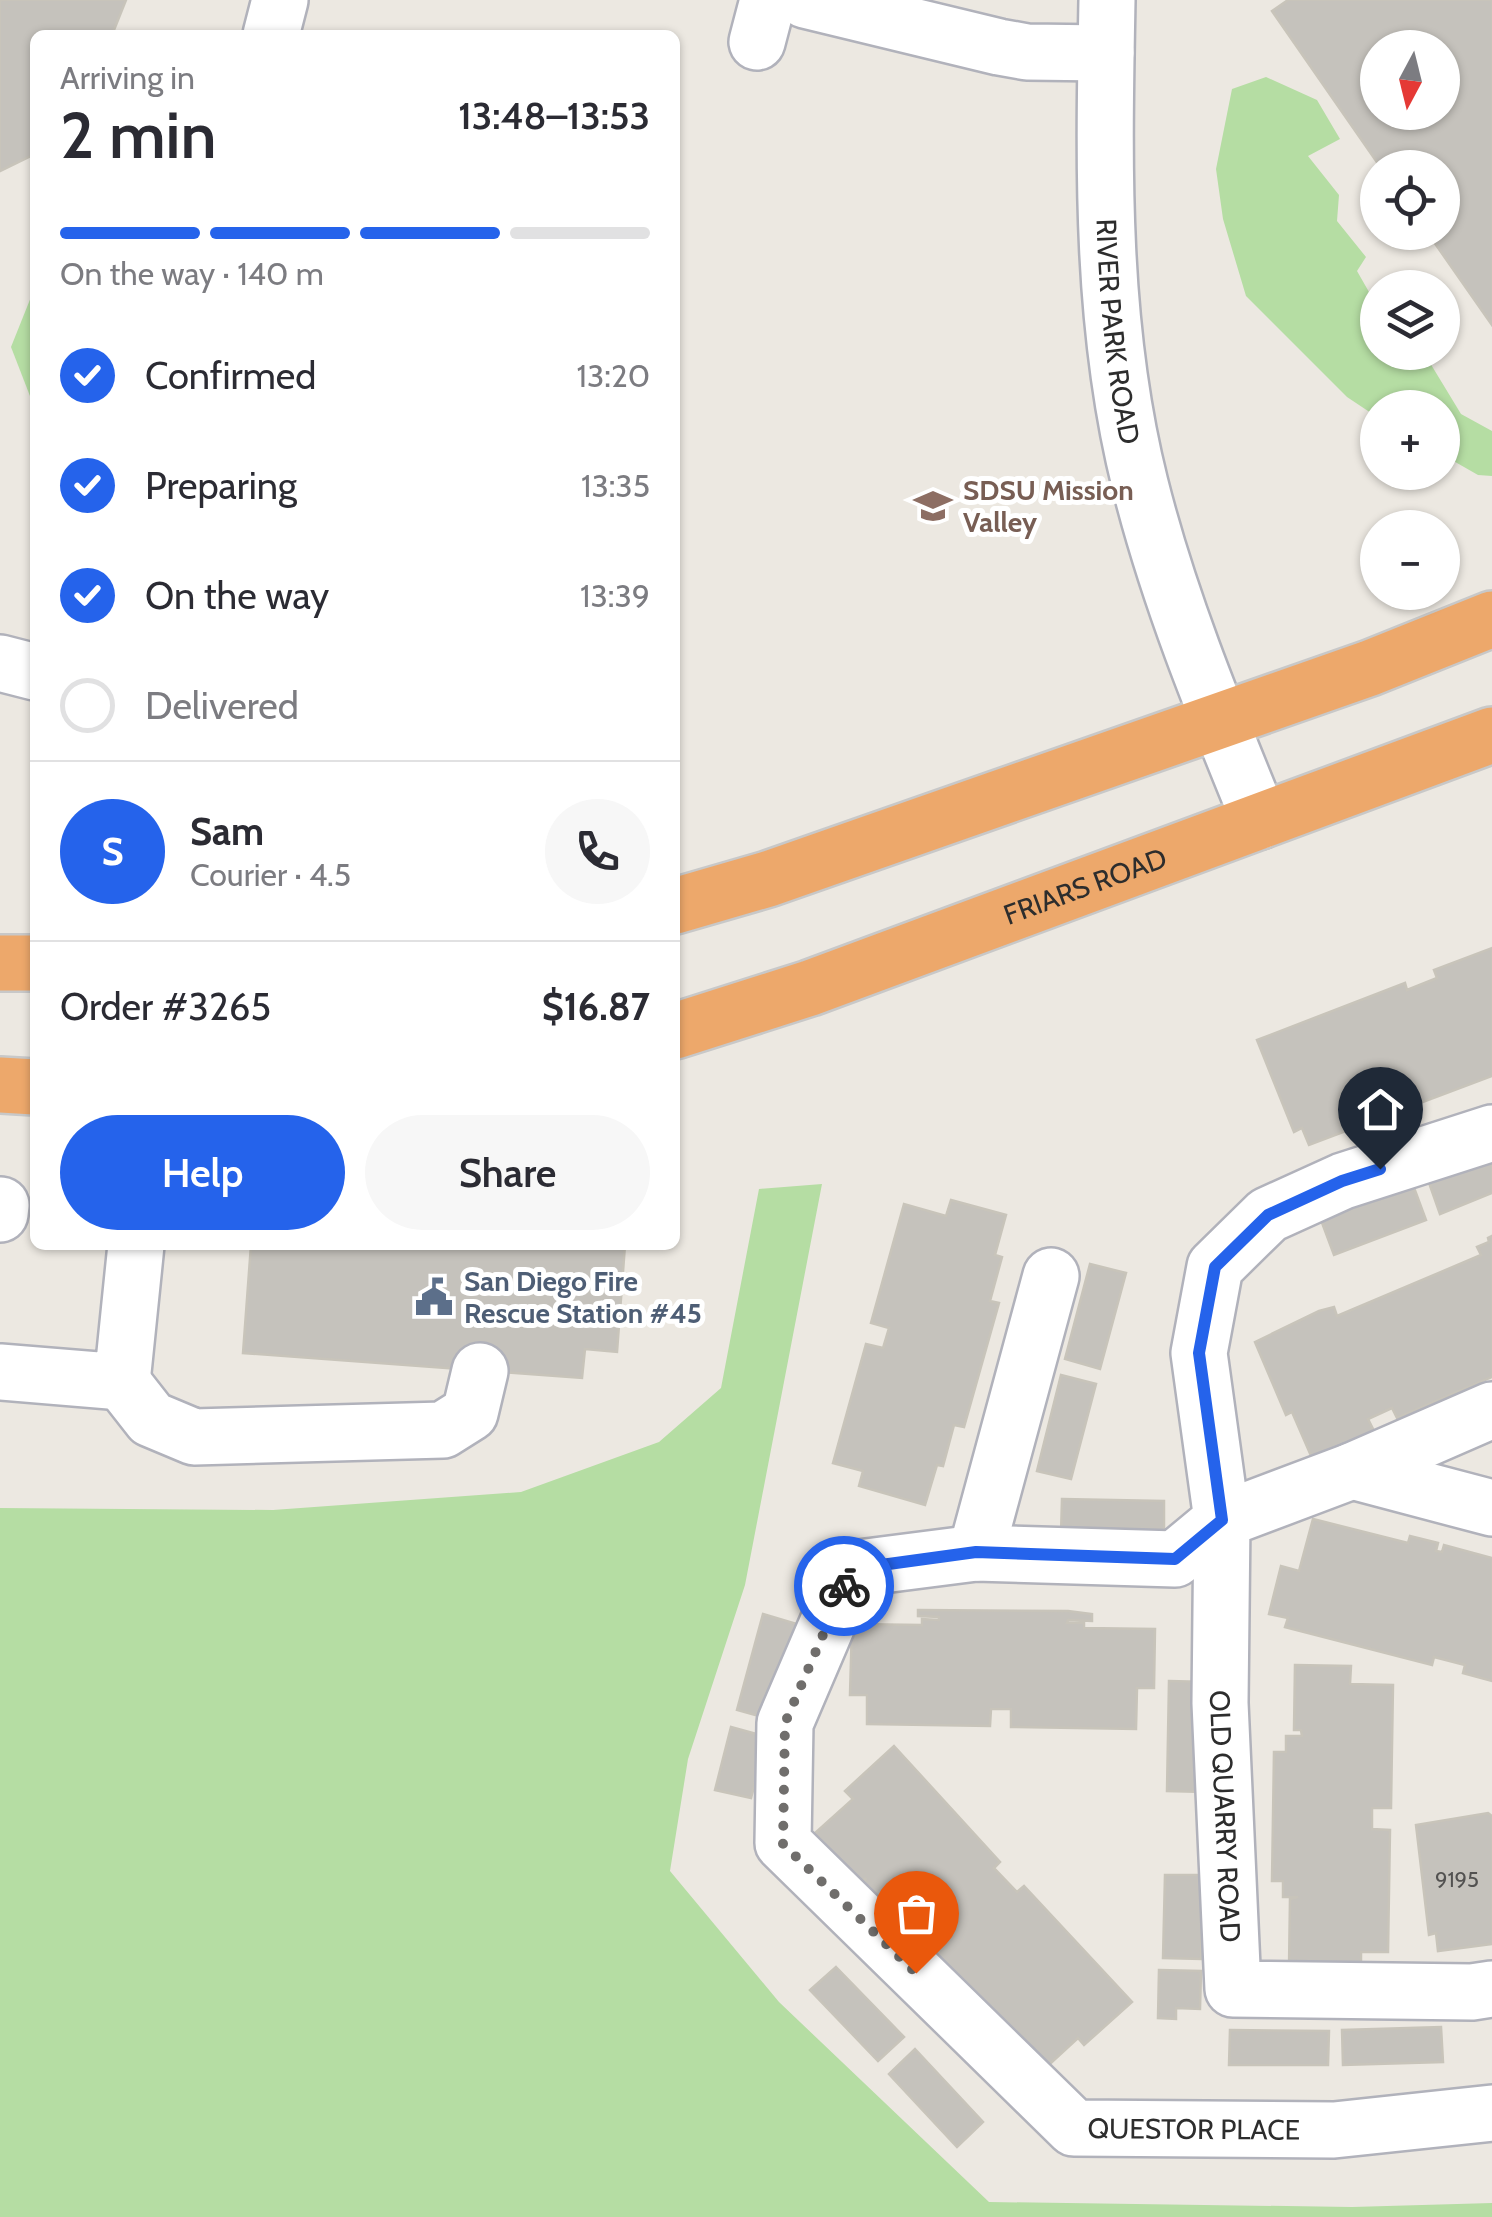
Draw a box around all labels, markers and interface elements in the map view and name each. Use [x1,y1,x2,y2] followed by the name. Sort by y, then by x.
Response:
[1360,30,1460,130] north arrow
[1360,30,1460,610] map controls
[60,58,195,97] text: Arriving in
[458,92,650,139] text: 13:48–13:53
[60,95,217,174] text: 2 min
[1360,150,1460,250] button: locate
[1089,218,1147,447] street label: RIVER PARK ROAD
[60,254,324,293] text: On the way · 140 m
[1360,270,1460,370] button: layers
[60,348,115,403] icon: check
[145,352,316,399] text: Confirmed
[576,356,650,395] text: 13:20
[1360,390,1460,490] button: +
[60,458,115,513] icon: check
[145,462,297,509] text: Preparing
[581,466,650,505] text: 13:35
[963,473,1134,539] place label: SDSU Mission Valley
[912,485,954,527] school or university icon: SDSU Mission Valley
[1360,510,1460,610] button: −
[60,568,115,623] icon: check
[145,572,329,619] text: On the way
[580,576,650,615] text: 13:39
[145,682,299,729] text: Delivered
[545,799,650,904] button: phone
[190,808,264,855] text: Sam
[101,828,124,875] text: S
[999,840,1171,932] street label: FRIARS ROAD
[190,855,351,894] text: Courier · 4.5
[60,983,271,1030] text: Order #3265
[542,983,650,1030] text: $16.87
[1338,1067,1423,1170] pin
[1353,1082,1408,1137] icon: home
[60,1115,345,1230] button: Help
[365,1115,650,1230] button: Share
[464,1264,702,1330] place label: San Diego Fire Rescue Station #45
[413,1276,455,1318] public building icon: San Diego Fire Rescue Station #45
[794,1536,894,1636] courier
[817,1559,872,1614] icon: bike
[1203,1690,1248,1943] street label: OLD QUARRY ROAD
[1435,1866,1479,1893] house number: 9195
[874,1871,959,1974] pin
[889,1886,944,1941] icon: bag
[1087,2111,1300,2147] street label: QUESTOR PLACE

